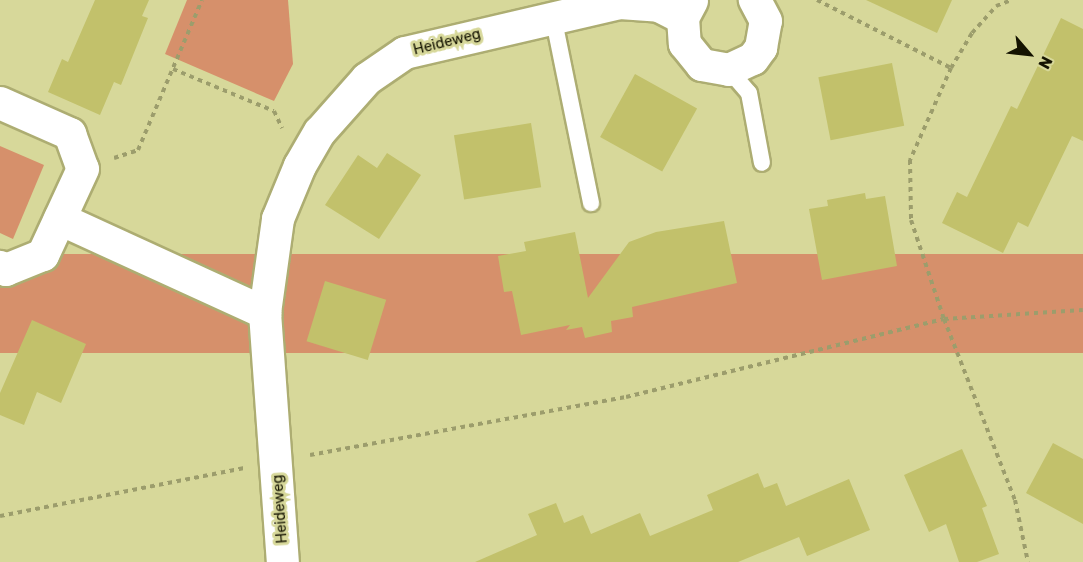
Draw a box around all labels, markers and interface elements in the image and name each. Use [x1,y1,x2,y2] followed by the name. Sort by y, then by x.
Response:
[999,24,1059,84] north arrow
[411,25,483,59] street label: Heideweg
[1034,53,1056,72] text: N
[269,474,291,544] street label: Heideweg

